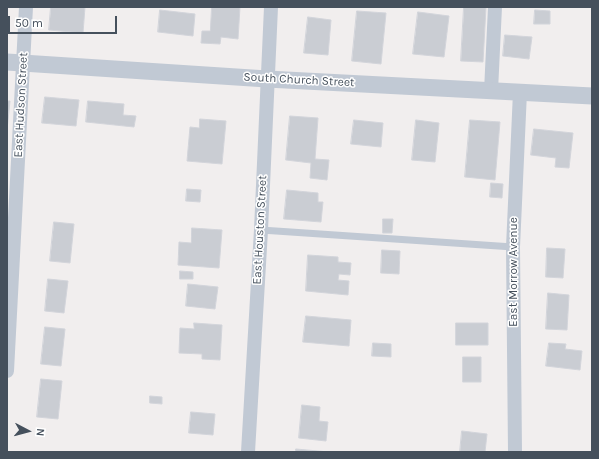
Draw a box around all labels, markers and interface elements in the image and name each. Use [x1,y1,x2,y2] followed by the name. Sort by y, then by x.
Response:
[10,8,119,34] scale bar
[15,16,43,30] text: 50 m
[11,52,31,158] street label: East Hudson Street
[243,70,355,90] street label: South Church Street
[250,175,270,285] street label: East Houston Street
[507,217,521,327] street label: East Morrow Avenue
[8,411,48,451] north arrow
[34,428,47,437] text: N

